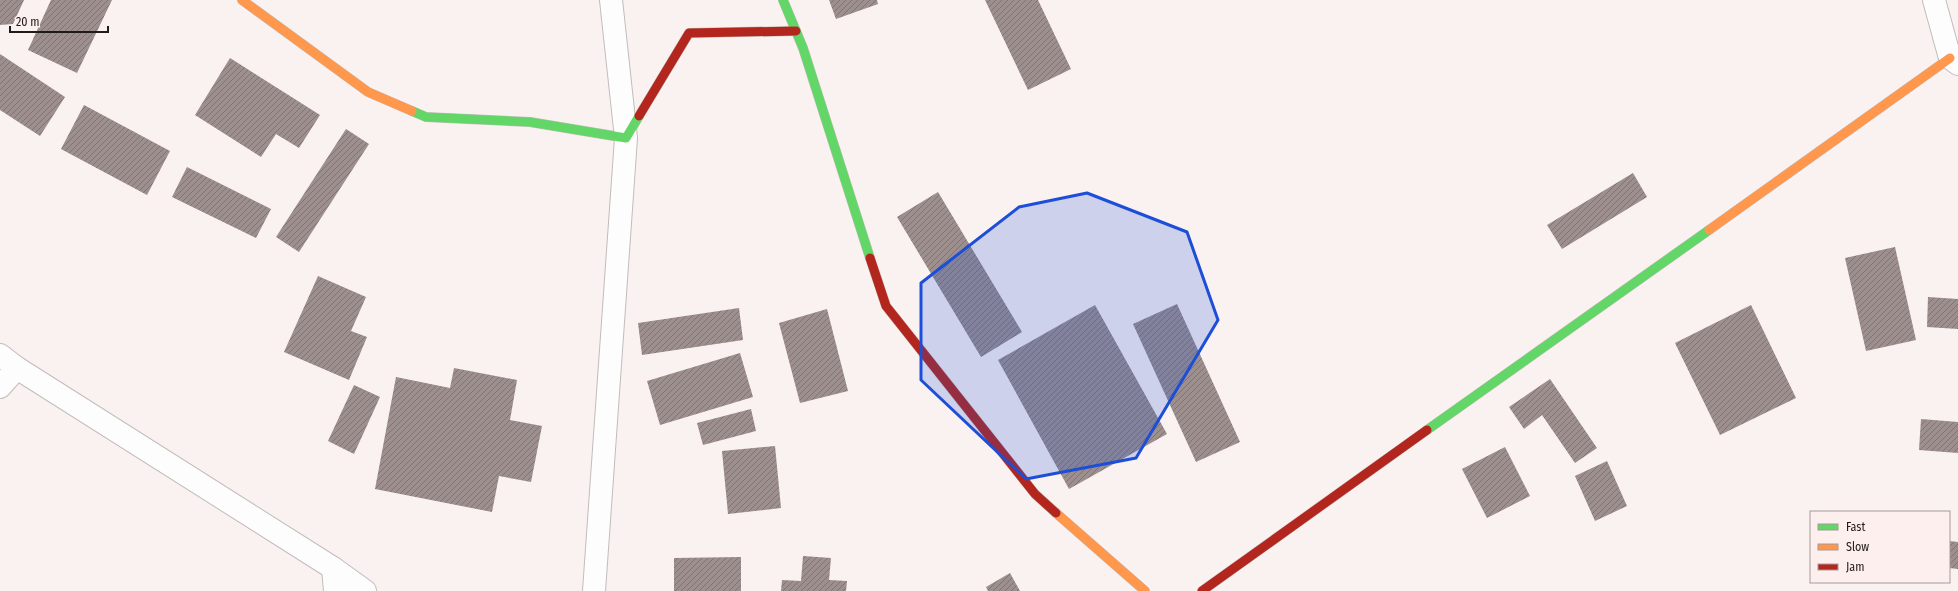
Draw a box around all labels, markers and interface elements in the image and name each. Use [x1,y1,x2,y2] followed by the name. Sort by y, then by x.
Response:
[10,8,108,34] scale bar
[16,15,40,29] text: 20 m
[1810,511,1950,583] legend
[1846,520,1865,534] text: Fast
[1846,540,1869,554] text: Slow
[1846,560,1864,574] text: Jam

